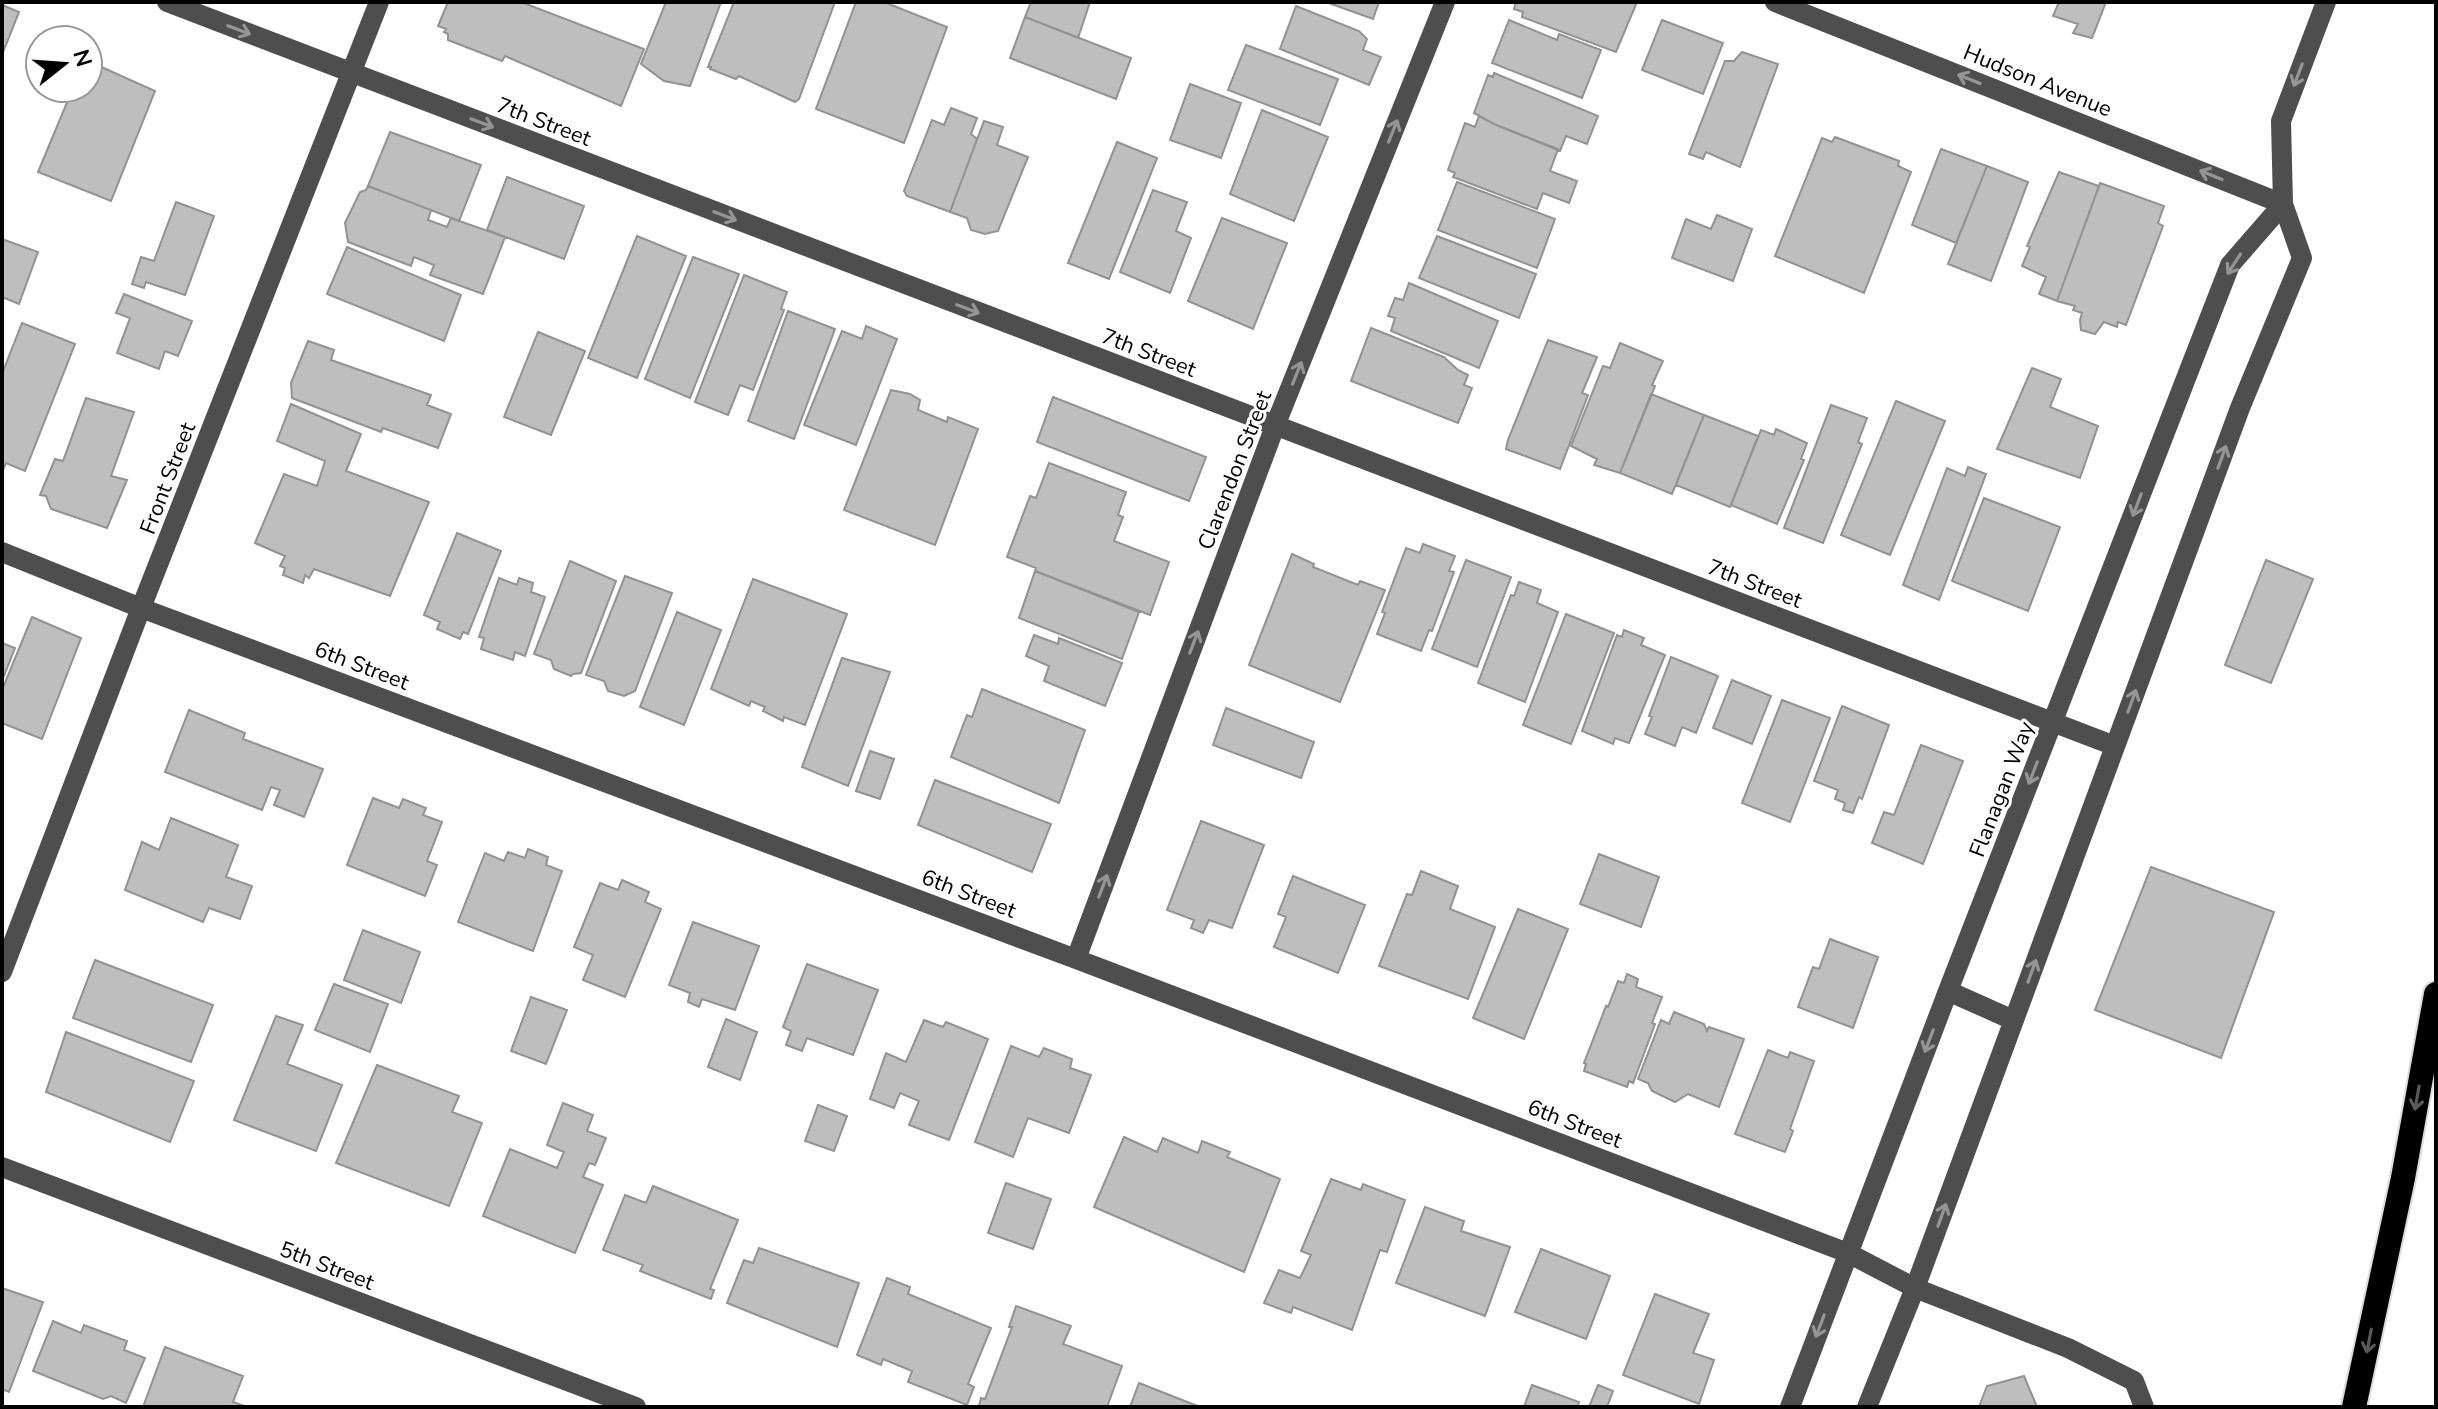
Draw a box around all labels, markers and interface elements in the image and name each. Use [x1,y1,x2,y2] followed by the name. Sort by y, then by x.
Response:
[24,24,104,104] north arrow
[226,24,251,38] one-way arrow
[1959,37,2116,124] street label: Hudson Avenue
[65,46,99,71] text: N
[2290,62,2304,87] one-way arrow
[1957,71,1982,85] one-way arrow
[492,90,596,154] street label: 7th Street
[469,117,494,131] one-way arrow
[1387,119,1401,144] one-way arrow
[2199,167,2224,181] one-way arrow
[712,210,737,224] one-way arrow
[2225,252,2242,274] one-way arrow
[955,303,980,317] one-way arrow
[1097,321,1201,385] street label: 7th Street
[1290,361,1305,386] one-way arrow
[1191,386,1279,554] street label: Clarendon Street
[133,418,203,539] street label: Front Street
[2216,445,2230,470] one-way arrow
[2129,492,2143,517] one-way arrow
[1703,552,1807,616] street label: 7th Street
[1188,630,1203,655] one-way arrow
[310,634,414,698] street label: 6th Street
[2126,689,2140,714] one-way arrow
[1962,717,2042,861] street label: Flanagan Way
[2025,760,2039,785] one-way arrow
[917,862,1021,926] street label: 6th Street
[1097,874,1111,898] one-way arrow
[2025,959,2040,984] one-way arrow
[1921,1028,1935,1053] one-way arrow
[2409,1085,2424,1110] one-way arrow
[1523,1092,1627,1156] street label: 6th Street
[1936,1203,1950,1228] one-way arrow
[275,1234,379,1298] street label: 5th Street
[1812,1313,1826,1338] one-way arrow
[2360,1328,2375,1354] one-way arrow

